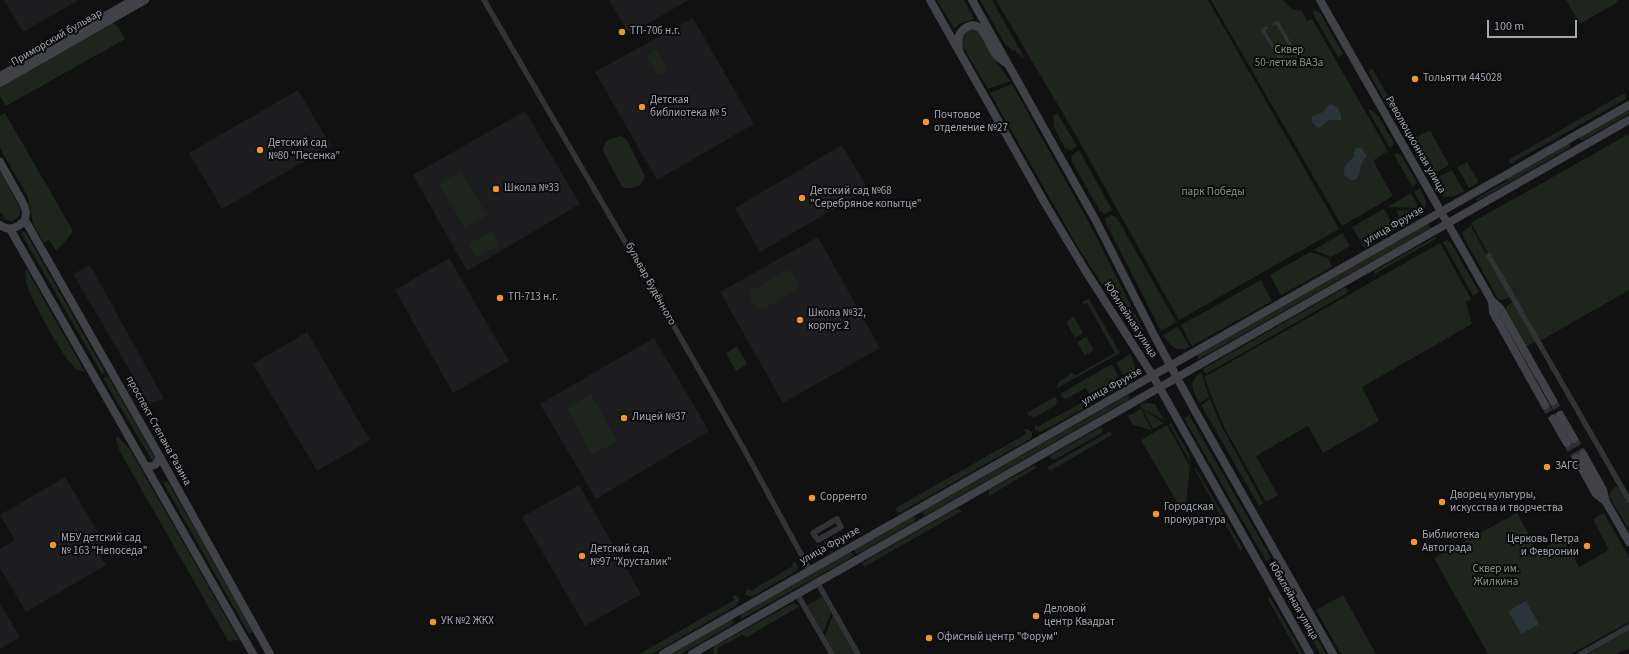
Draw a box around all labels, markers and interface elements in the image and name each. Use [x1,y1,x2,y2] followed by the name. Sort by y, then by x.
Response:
[9,7,105,69] street label: Приморский бульвар
[1489,12,1579,38] scale bar
[1494,18,1524,35] text: 100 m
[630,25,680,39] place label: ТП-706 н.г.
[617,27,627,37] marker: ТП-706 н.г.
[1255,44,1323,70] park label: Сквер 50-летия ВАЗа
[1423,72,1502,86] place label: Тольятти 445028
[1410,74,1420,84] marker: Тольятти 445028
[650,94,727,120] place label: Детская библиотека № 5
[1382,94,1448,196] street label: Революционная улица
[637,102,647,112] marker: Детская библиотека № 5
[934,109,1008,135] place label: Почтовое отделение №27
[921,117,931,127] marker: Почтовое отделение №27
[268,137,340,163] place label: Детский сад №80 "Песенка"
[255,145,265,155] marker: Детский сад №80 "Песенка"
[504,182,559,196] place label: Школа №33
[491,184,501,194] marker: Школа №33
[810,185,922,211] place label: Детский сад №68 "Серебряное копытце"
[1181,186,1245,200] park label: парк Победы
[797,193,807,203] marker: Детский сад №68 "Серебряное копытце"
[1362,204,1426,248] street label: улица Фрунзе
[622,240,678,328] street label: бульвар Будённого
[1100,279,1160,361] street label: Юбилейная улица
[508,291,558,305] place label: ТП-713 н.г.
[495,293,505,303] marker: ТП-713 н.г.
[808,307,866,333] place label: Школа №32, корпус 2
[795,315,805,325] marker: Школа №32, корпус 2
[1080,365,1144,409] street label: улица Фрунзе
[122,374,194,488] street label: проспект Степана Разина
[632,411,686,425] place label: Лицей №37
[619,413,629,423] marker: Лицей №37
[1555,460,1578,474] place label: ЗАГС
[1542,462,1552,472] marker: ЗАГС
[1450,489,1563,515] place label: Дворец культуры, искусства и творчества
[820,491,867,505] place label: Сорренто
[807,493,817,503] marker: Сорренто
[1437,497,1447,507] marker: Дворец культуры, искусства и творчества
[1164,501,1226,527] place label: Городская прокуратура
[1151,509,1161,519] marker: Городская прокуратура
[798,524,862,568] street label: улица Фрунзе
[1422,529,1480,555] place label: Библиотека Автограда
[61,532,147,558] place label: МБУ детский сад № 163 "Непоседа"
[1507,533,1579,559] place label: Церковь Петра и Февронии
[1409,537,1419,547] marker: Библиотека Автограда
[48,540,58,550] marker: МБУ детский сад № 163 "Непоседа"
[1582,541,1592,551] marker: Церковь Петра и Февронии
[590,543,672,569] place label: Детский сад №97 "Хрусталик"
[577,551,587,561] marker: Детский сад №97 "Хрусталик"
[1265,560,1321,642] street label: Юбилейная улица
[1473,563,1519,589] park label: Сквер им. Жилкина
[1044,603,1115,629] place label: Деловой центр Квадрат
[1031,611,1041,621] marker: Деловой центр Квадрат
[441,615,494,629] place label: УК №2 ЖКХ
[428,617,438,627] marker: УК №2 ЖКХ
[937,631,1058,645] place label: Офисный центр "Форум"
[924,633,934,643] marker: Офисный центр "Форум"

